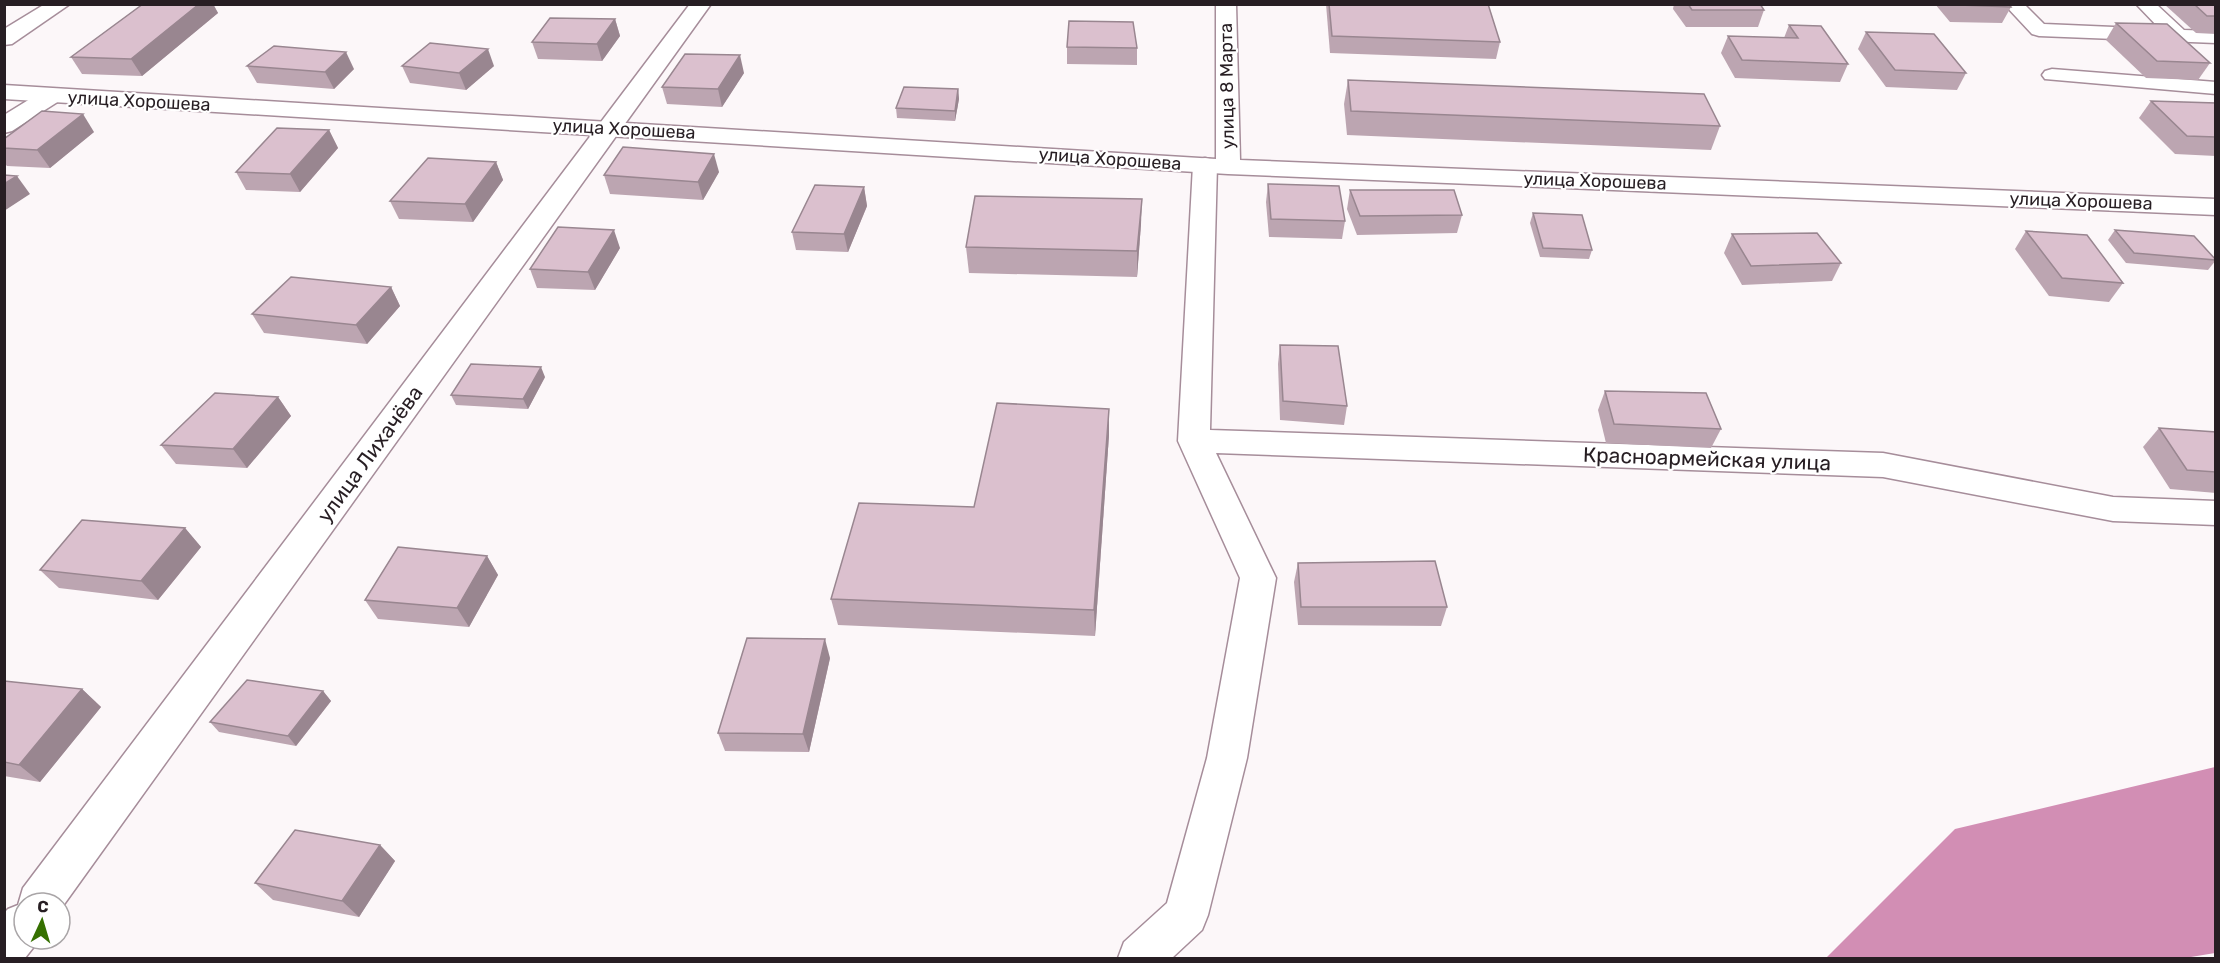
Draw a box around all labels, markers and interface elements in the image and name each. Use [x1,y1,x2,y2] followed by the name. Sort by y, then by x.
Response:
[1215,23,1239,149] street label: улица 8 Марта
[67,86,211,116] street label: улица Хорошева
[552,114,696,144] street label: улица Хорошева
[1038,143,1182,175] street label: улица Хорошева
[1523,168,1667,194] street label: улица Хорошева
[2009,188,2153,214] street label: улица Хорошева
[312,381,428,527] street label: улица Лихачёва
[1582,442,1832,475] street label: Красноармейская улица
[12,891,72,951] north arrow
[37,897,49,916] text: С

